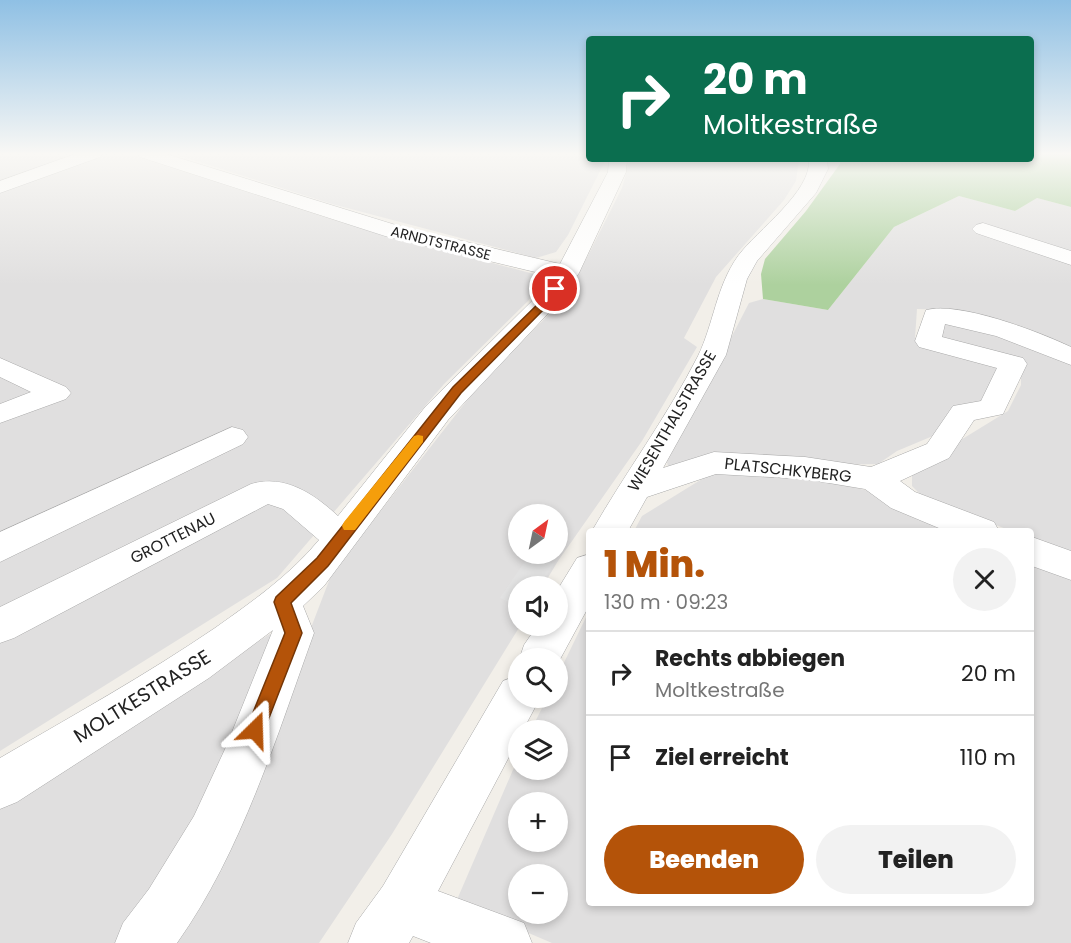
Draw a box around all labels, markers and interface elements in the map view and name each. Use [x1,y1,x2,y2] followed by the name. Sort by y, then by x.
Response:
[703,50,808,109] text: 20 m
[604,60,682,138] icon: right
[703,106,878,143] text: Moltkestraße
[389,221,493,265] street label: ARNDTSTRASSE
[529,263,580,314] pin
[538,272,571,305] icon: arrive
[622,346,722,496] street label: WIESENTHALSTRASSE
[723,452,853,488] street label: PLATSCHKYBERG
[508,504,568,564] north arrow
[508,504,568,924] map controls
[126,507,220,569] street label: GROTTENAU
[604,539,705,590] text: 1 Min.
[953,548,1016,611] button: close
[508,576,568,636] button: sound
[604,588,728,616] text: 130 m · 09:23
[68,643,216,749] street label: MOLTKESTRASSE
[655,643,845,674] text: Rechts abbiegen
[508,648,568,708] button: search
[604,657,637,690] icon: right
[961,658,1016,689] text: 20 m
[655,676,785,704] text: Moltkestraße
[223,698,287,762] position arrow
[508,720,568,780] button: layers
[604,741,637,774] icon: arrive
[655,742,789,773] text: Ziel erreicht
[960,742,1016,773] text: 110 m
[508,792,568,852] button: +
[604,825,804,894] button: Beenden
[816,825,1016,894] button: Teilen
[508,864,568,924] button: −

